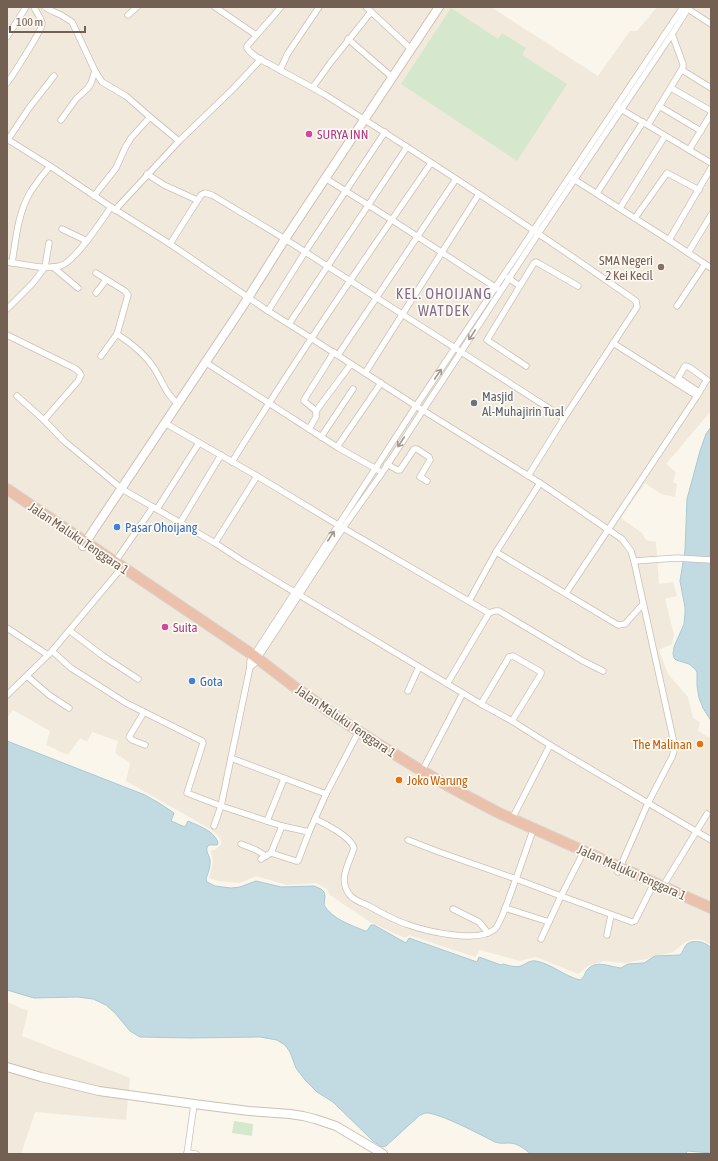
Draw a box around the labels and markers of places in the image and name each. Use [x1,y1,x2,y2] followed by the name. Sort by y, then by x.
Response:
[317,127,368,142] place label: SURYA INN
[304,129,314,139] marker: SURYA INN
[599,253,654,283] place label: SMA Negeri 2 Kei Kecil
[656,262,666,272] marker: SMA Negeri 2 Kei Kecil
[482,389,565,419] place label: Masjid Al-Muhajirin Tual
[469,398,479,408] marker: Masjid Al-Muhajirin Tual
[125,520,198,535] place label: Pasar Ohoijang
[112,522,122,532] marker: Pasar Ohoijang
[173,620,198,635] place label: Suita
[160,622,170,632] marker: Suita
[200,674,223,689] place label: Gota
[187,676,197,686] marker: Gota
[633,737,692,752] place label: The Malinan
[695,739,705,749] marker: The Malinan
[407,773,468,788] place label: Joko Warung
[394,775,404,785] marker: Joko Warung

